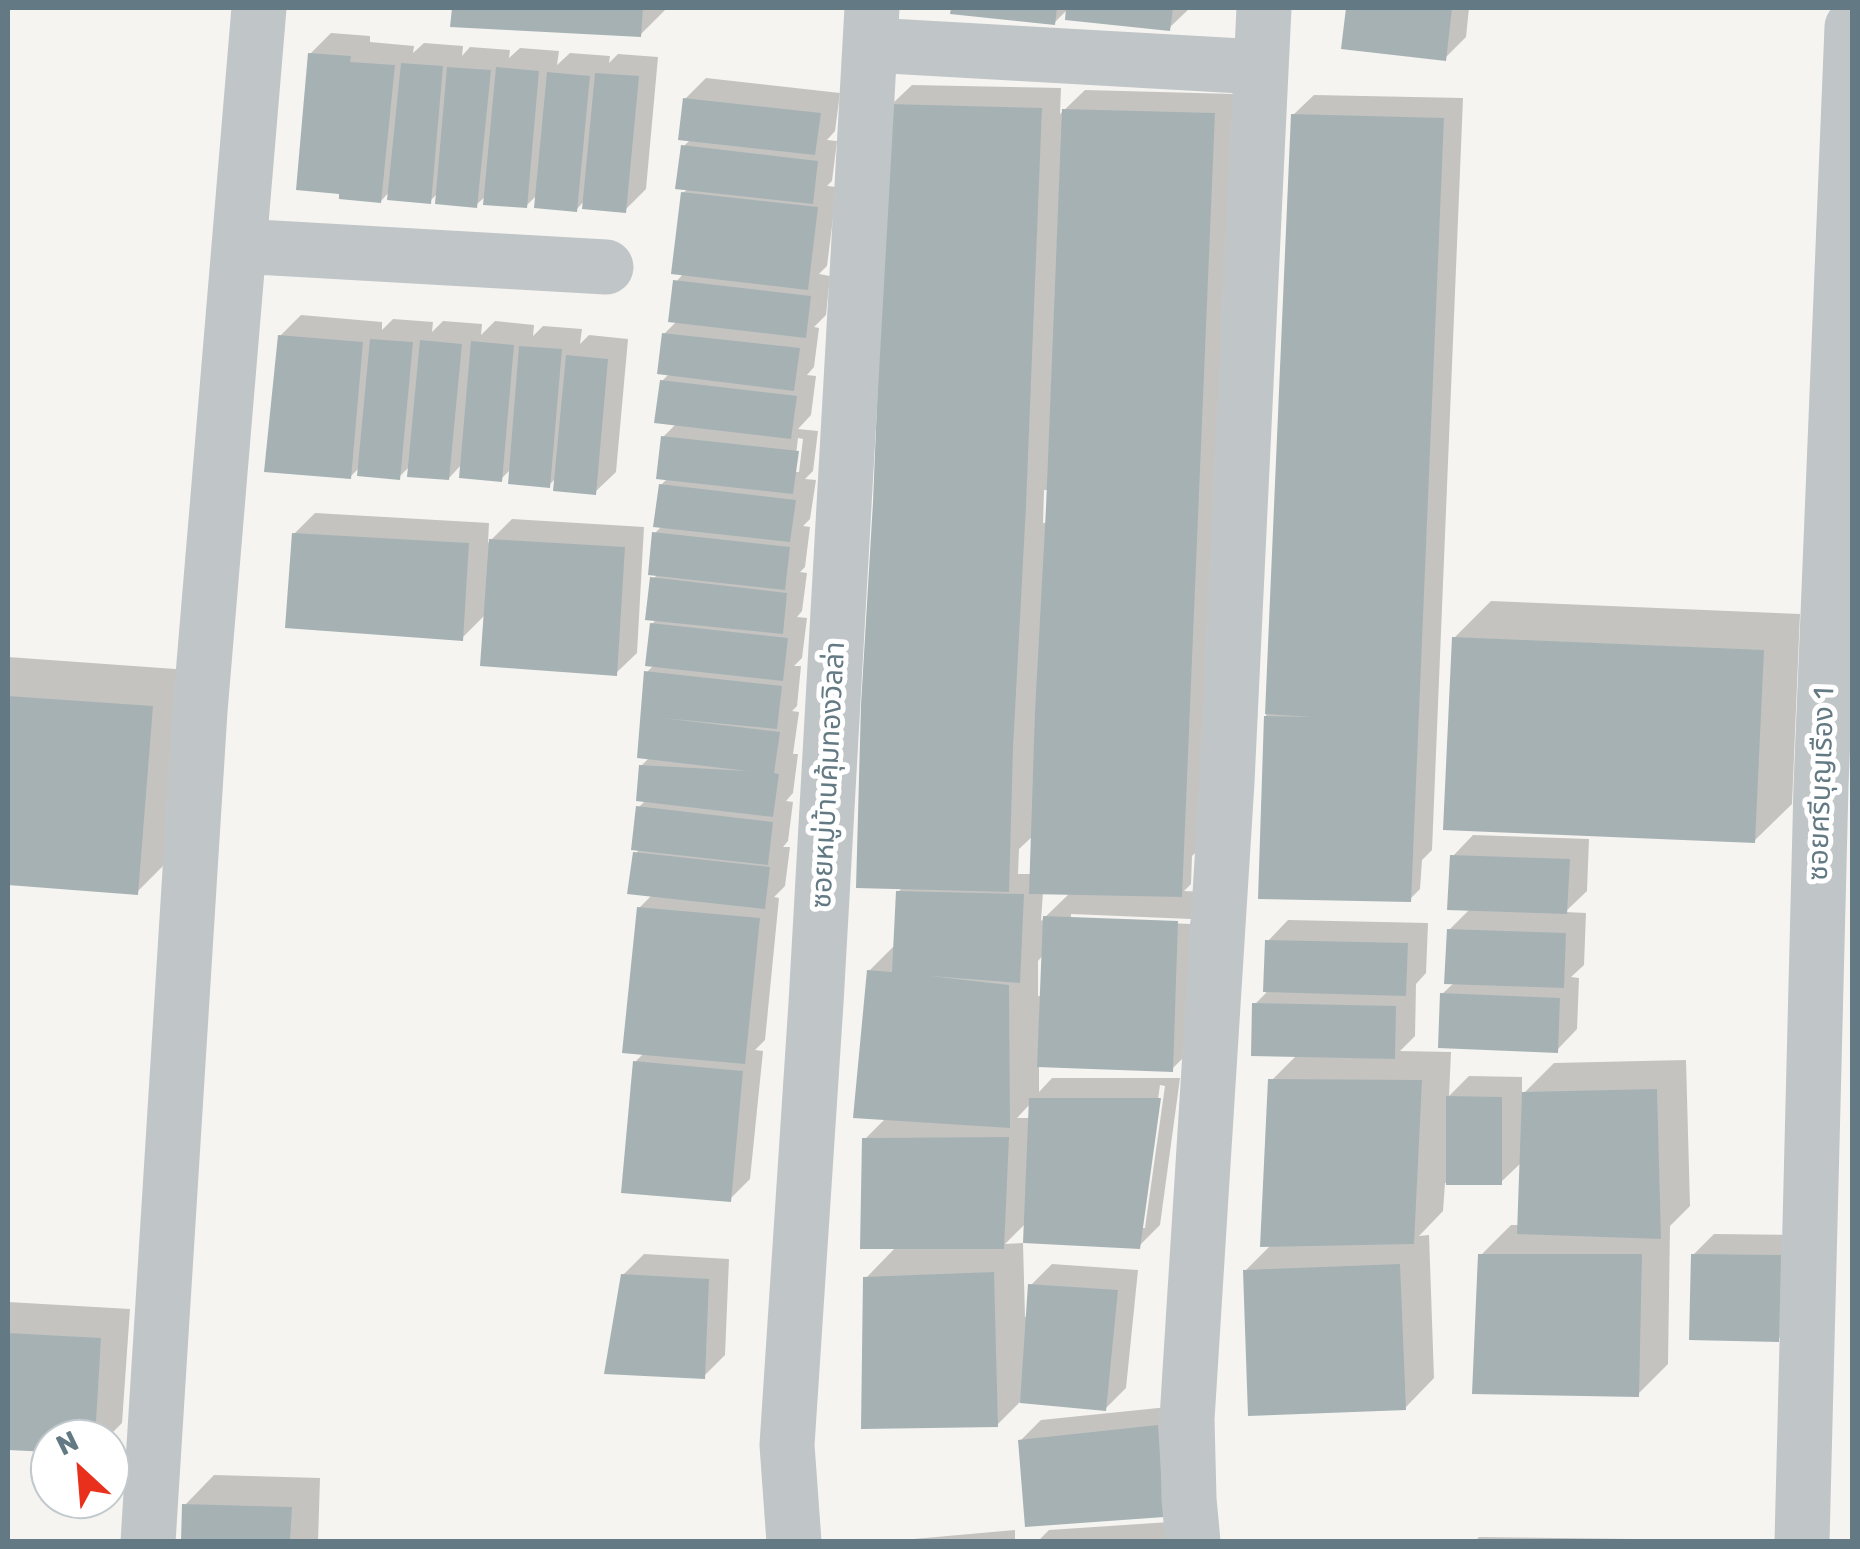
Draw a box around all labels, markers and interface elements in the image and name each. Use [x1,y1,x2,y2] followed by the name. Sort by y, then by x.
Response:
[805,641,853,909] street label: ซอยหมู่บ้านคุ้มทองวิลล่า
[1802,687,1842,881] street label: ซอยศรีบุญเรือง 1
[30,1419,130,1519] north arrow
[51,1424,84,1463] text: N

